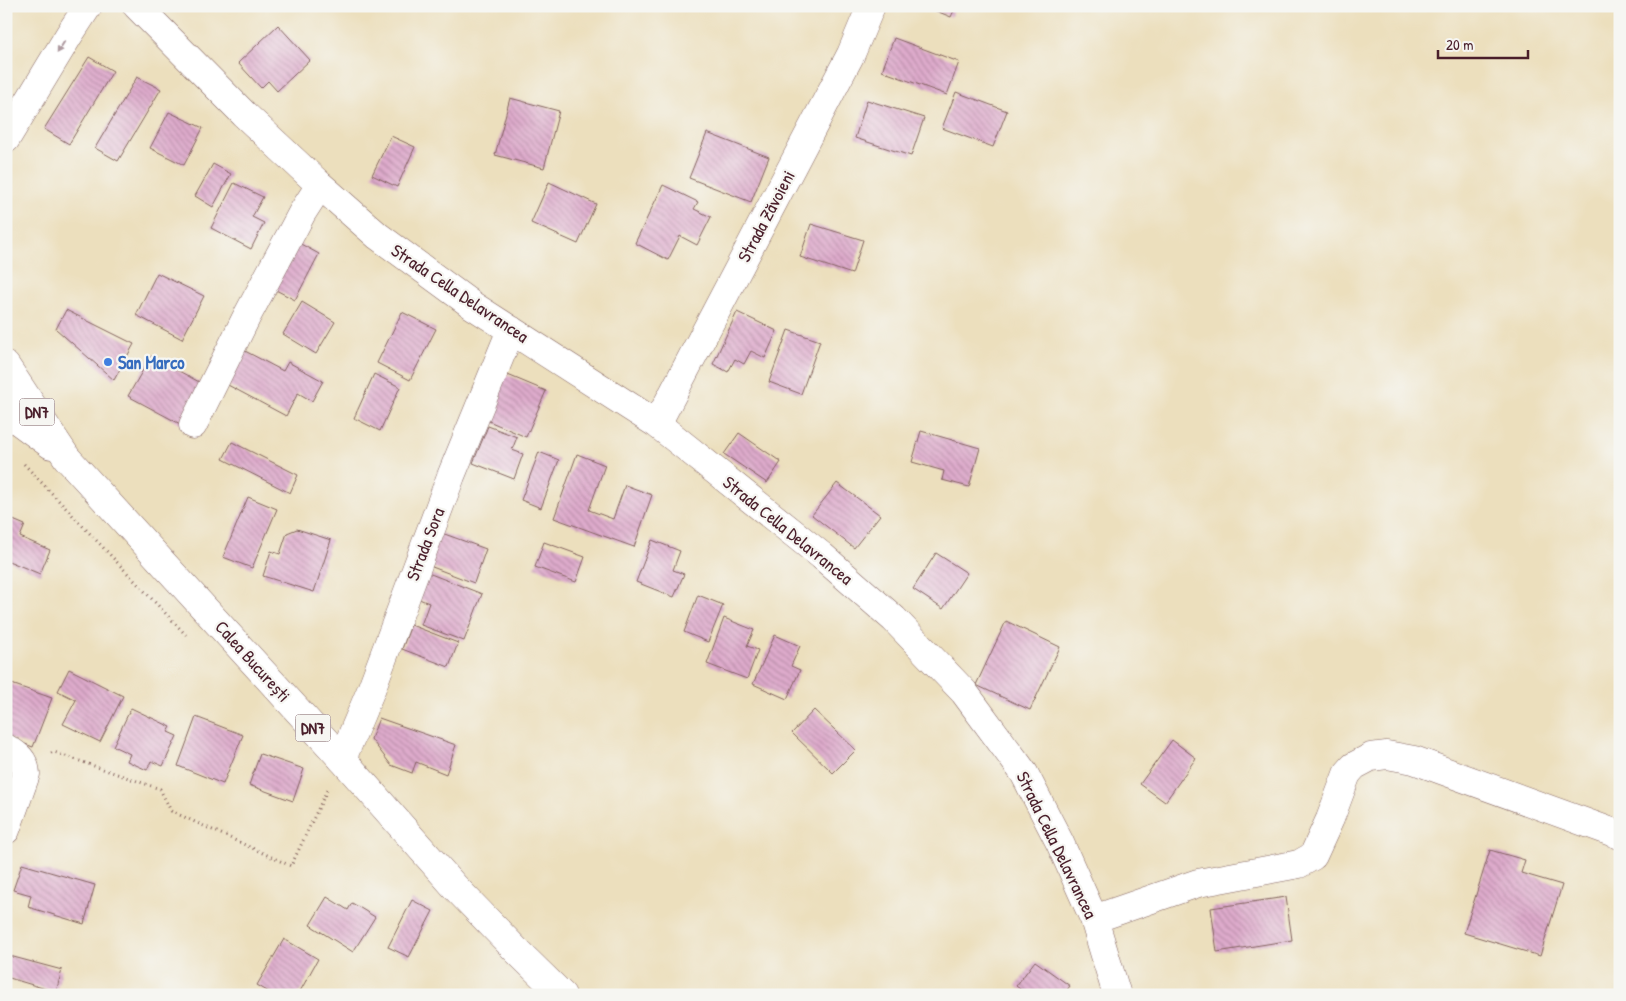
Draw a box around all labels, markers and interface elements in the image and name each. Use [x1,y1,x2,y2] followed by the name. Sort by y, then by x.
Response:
[1438,28,1528,60] scale bar
[1446,34,1473,55] text: 20 m
[57,40,66,53] one-way arrow
[731,166,801,266] street label: Strada Zăvoieni
[386,238,534,348] street label: Strada Cella Delavrancea
[118,350,185,375] place label: San Marco
[102,356,114,368] marker: San Marco
[20,398,54,426] road number: DN7
[718,470,858,590] street label: Strada Cella Delavrancea
[400,504,450,584] street label: Strada Sora
[210,615,296,707] street label: Calea București
[296,714,330,741] road number: DN7
[1011,767,1103,923] street label: Strada Cella Delavrancea

